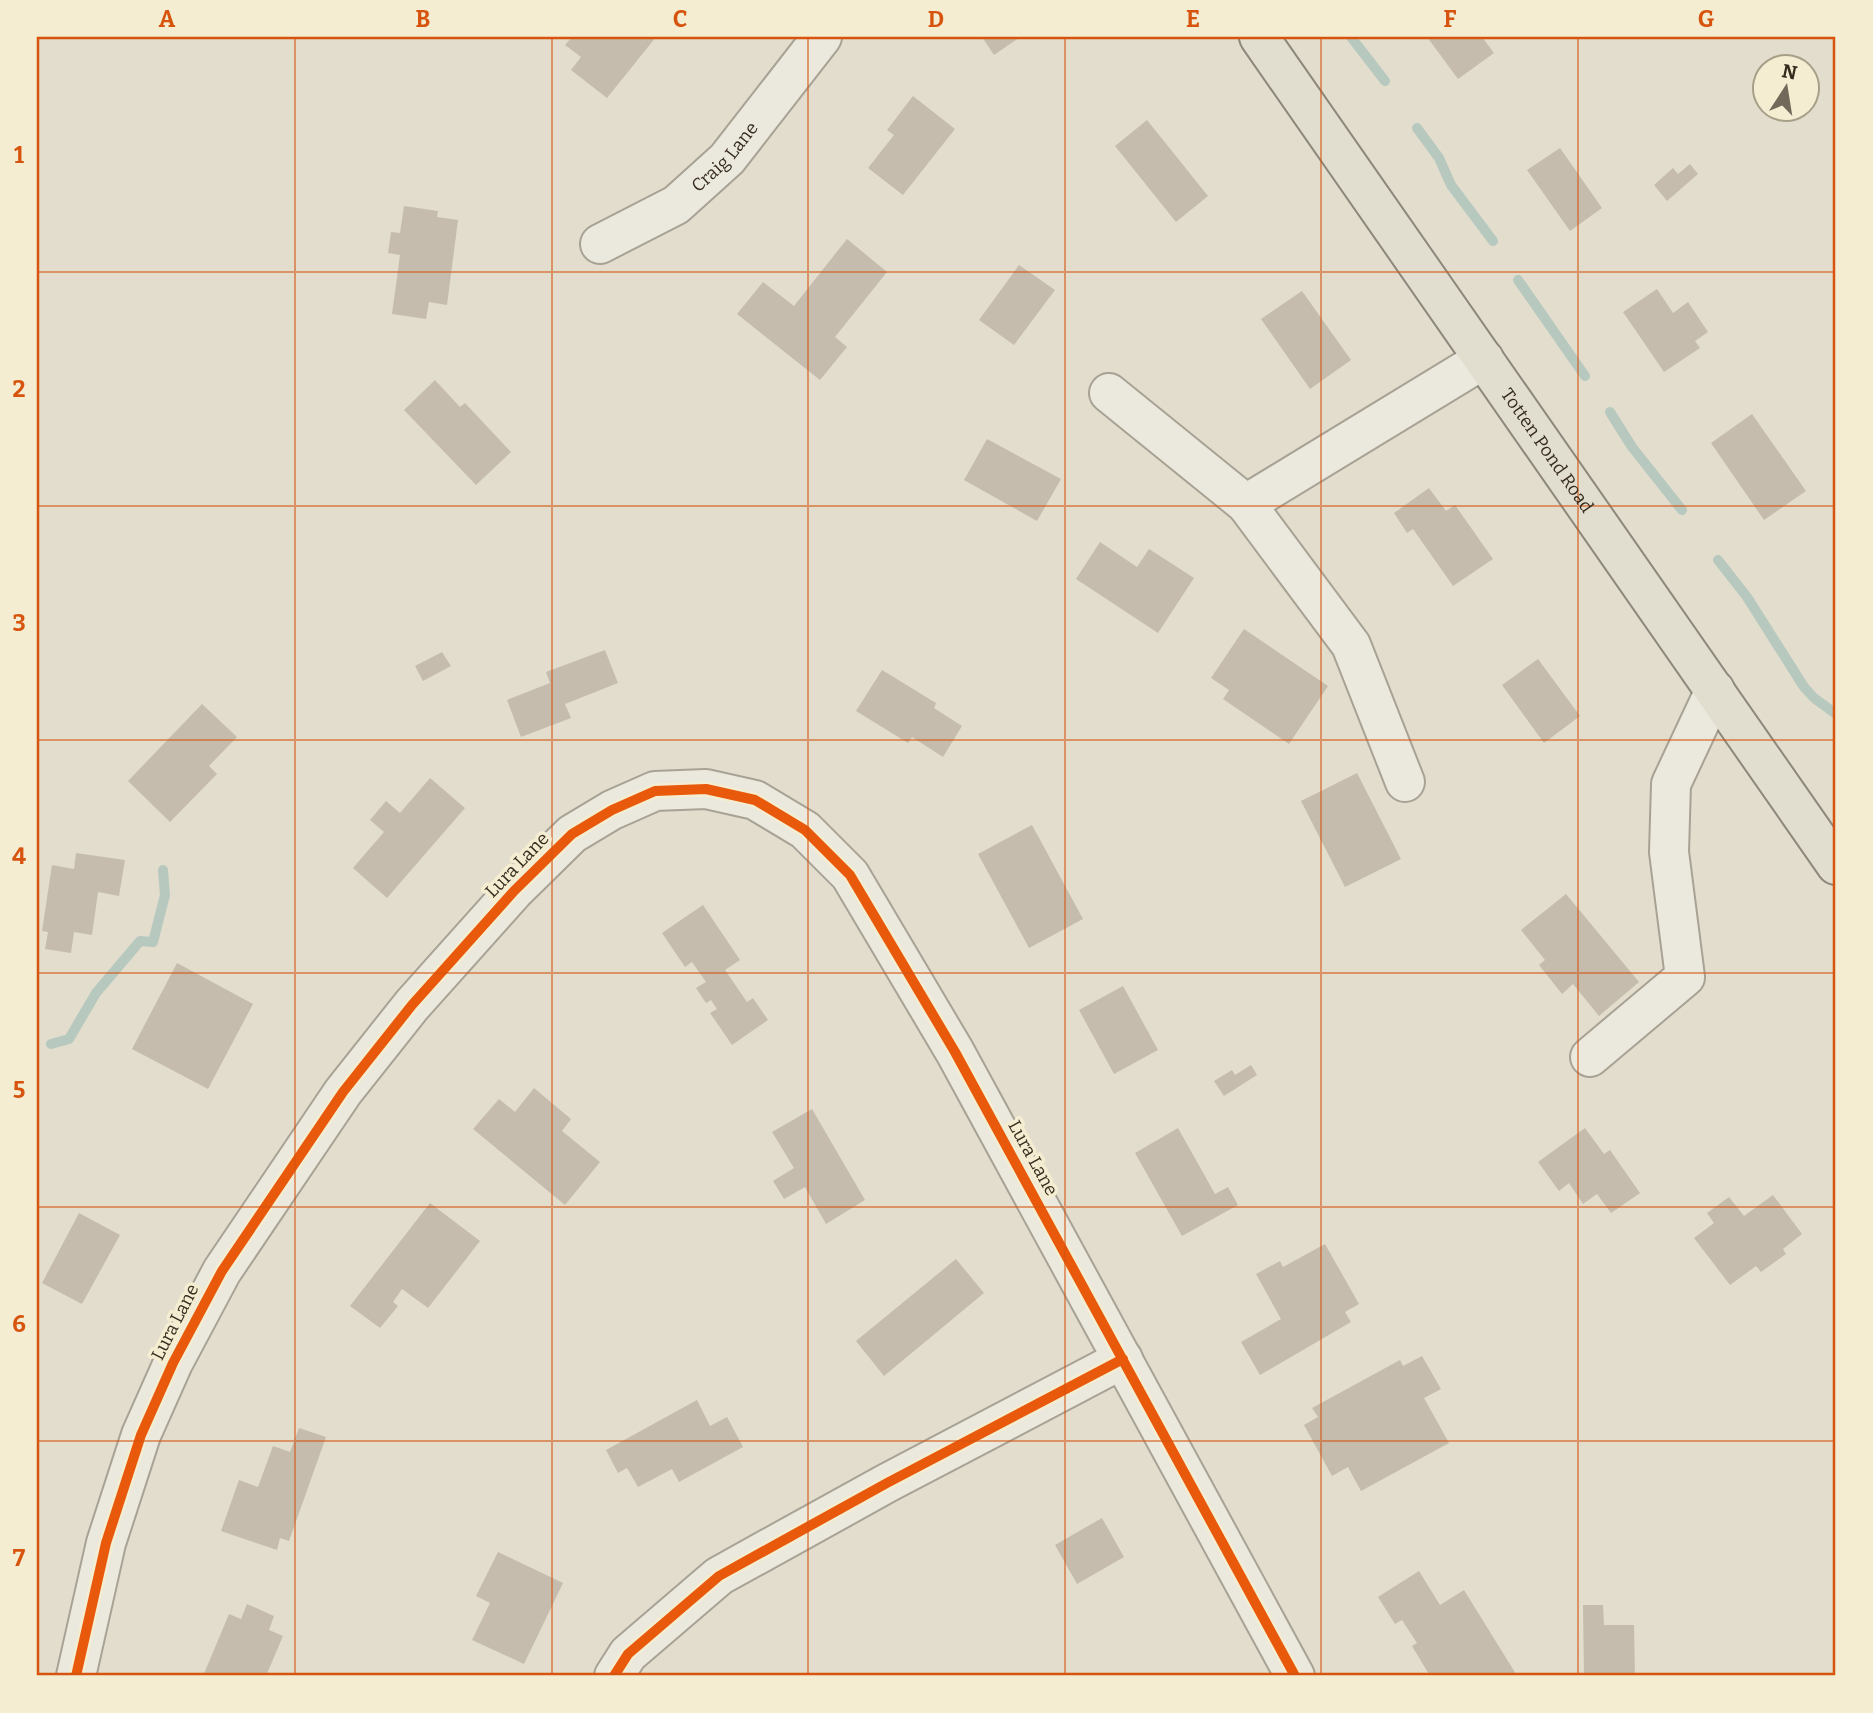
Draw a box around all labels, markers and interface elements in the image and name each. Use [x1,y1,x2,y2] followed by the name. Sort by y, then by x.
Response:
[159,5,176,33] text: A
[416,5,430,33] text: B
[673,5,687,33] text: C
[928,5,944,33] text: D
[1186,5,1200,33] text: E
[1444,5,1457,33] text: F
[1698,5,1715,33] text: G
[1750,52,1820,122] north arrow
[1780,59,1799,85] text: N
[687,118,763,197] street label: Craig Lane
[14,141,24,169] text: 1
[13,375,26,403] text: 2
[1496,384,1598,517] street label: Totten Pond Road
[12,609,26,637] text: 3
[480,828,554,902] street label: Lura Lane
[12,842,26,870] text: 4
[13,1076,25,1104] text: 5
[1003,1117,1063,1199] street label: Lura Lane
[146,1280,204,1364] street label: Lura Lane
[12,1310,26,1338] text: 6
[13,1544,26,1572] text: 7

